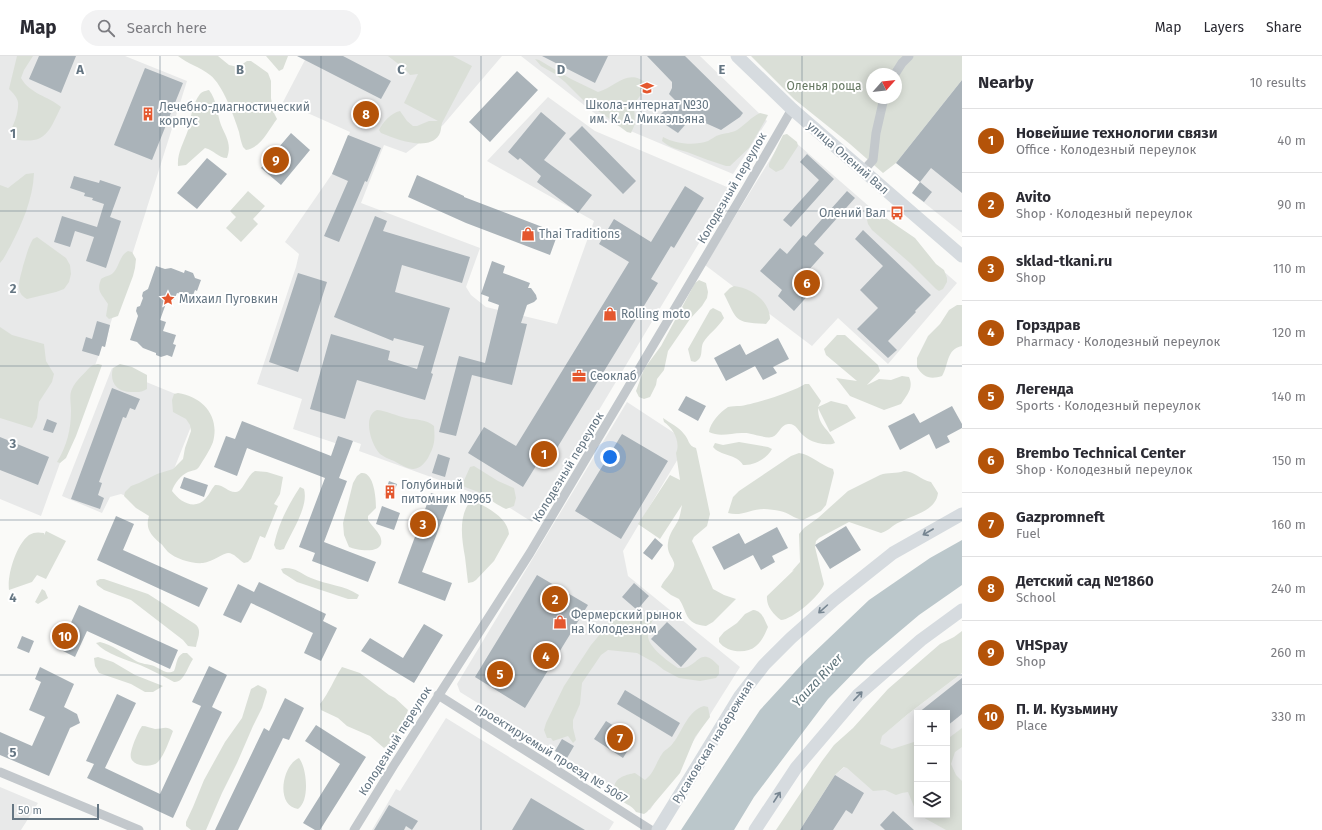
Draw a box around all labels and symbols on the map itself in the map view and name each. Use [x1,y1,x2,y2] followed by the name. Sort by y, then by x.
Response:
[75,62,84,77] text: A
[236,62,244,77] text: B
[397,62,405,77] text: C
[557,62,566,77] text: D
[719,62,726,77] text: E
[866,68,902,104] north arrow
[787,79,861,93] park label: Оленья роща
[639,80,655,96] school or university icon: Школа-интернат №30 им. К. А. Микаэльяна
[585,98,709,126] place label: Школа-интернат №30 им. К. А. Микаэльяна
[353,99,379,129] pin: 8
[159,100,310,128] place label: Лечебно-диагностический корпус
[140,106,156,122] building icon: Лечебно-диагностический корпус
[804,119,892,197] street label: улица Олений Вал
[10,126,16,141] text: 1
[694,129,770,246] street label: Колодезный переулок
[263,145,289,175] pin: 9
[889,205,905,221] bus stop icon: Олений Вал
[819,206,886,220] place label: Олений Вал
[520,226,536,242] shop icon: Thai Traditions
[539,227,620,241] place label: Thai Traditions
[794,268,820,298] pin: 6
[10,281,17,296] text: 2
[160,291,176,307] place icon: Михаил Пуговкин
[179,292,278,306] place label: Михаил Пуговкин
[602,306,618,322] shop icon: Rolling moto
[621,307,690,321] place label: Rolling moto
[571,368,587,384] office icon: Сеоклаб
[590,369,637,383] place label: Сеоклаб
[530,409,607,525] street label: Колодезный переулок
[9,436,17,451] text: 3
[531,439,557,469] pin: 1
[600,447,620,467] your location
[401,478,491,506] place label: Голубиный питомник №965
[382,484,398,500] building icon: Голубиный питомник №965
[410,509,436,539] pin: 3
[922,529,934,537] one-way arrow
[542,584,568,614] pin: 2
[9,590,17,605] text: 4
[818,604,828,614] one-way arrow
[571,608,683,636] place label: Фермерский рынок на Колодезном
[552,614,568,630] shop icon: Фермерский рынок на Колодезном
[52,621,78,651] pin: 10
[533,641,559,671] pin: 4
[789,650,846,710] water label: Yauza River
[487,659,513,689] pin: 5
[669,678,757,806] street label: Русаковская набережная
[356,683,435,798] street label: Колодезный переулок
[853,691,862,701] one-way arrow
[472,700,630,806] street label: проектируемый проезд № 5067
[607,723,633,753] pin: 7
[10,745,17,760] text: 5
[773,792,781,803] one-way arrow
[12,802,99,821] scale bar

